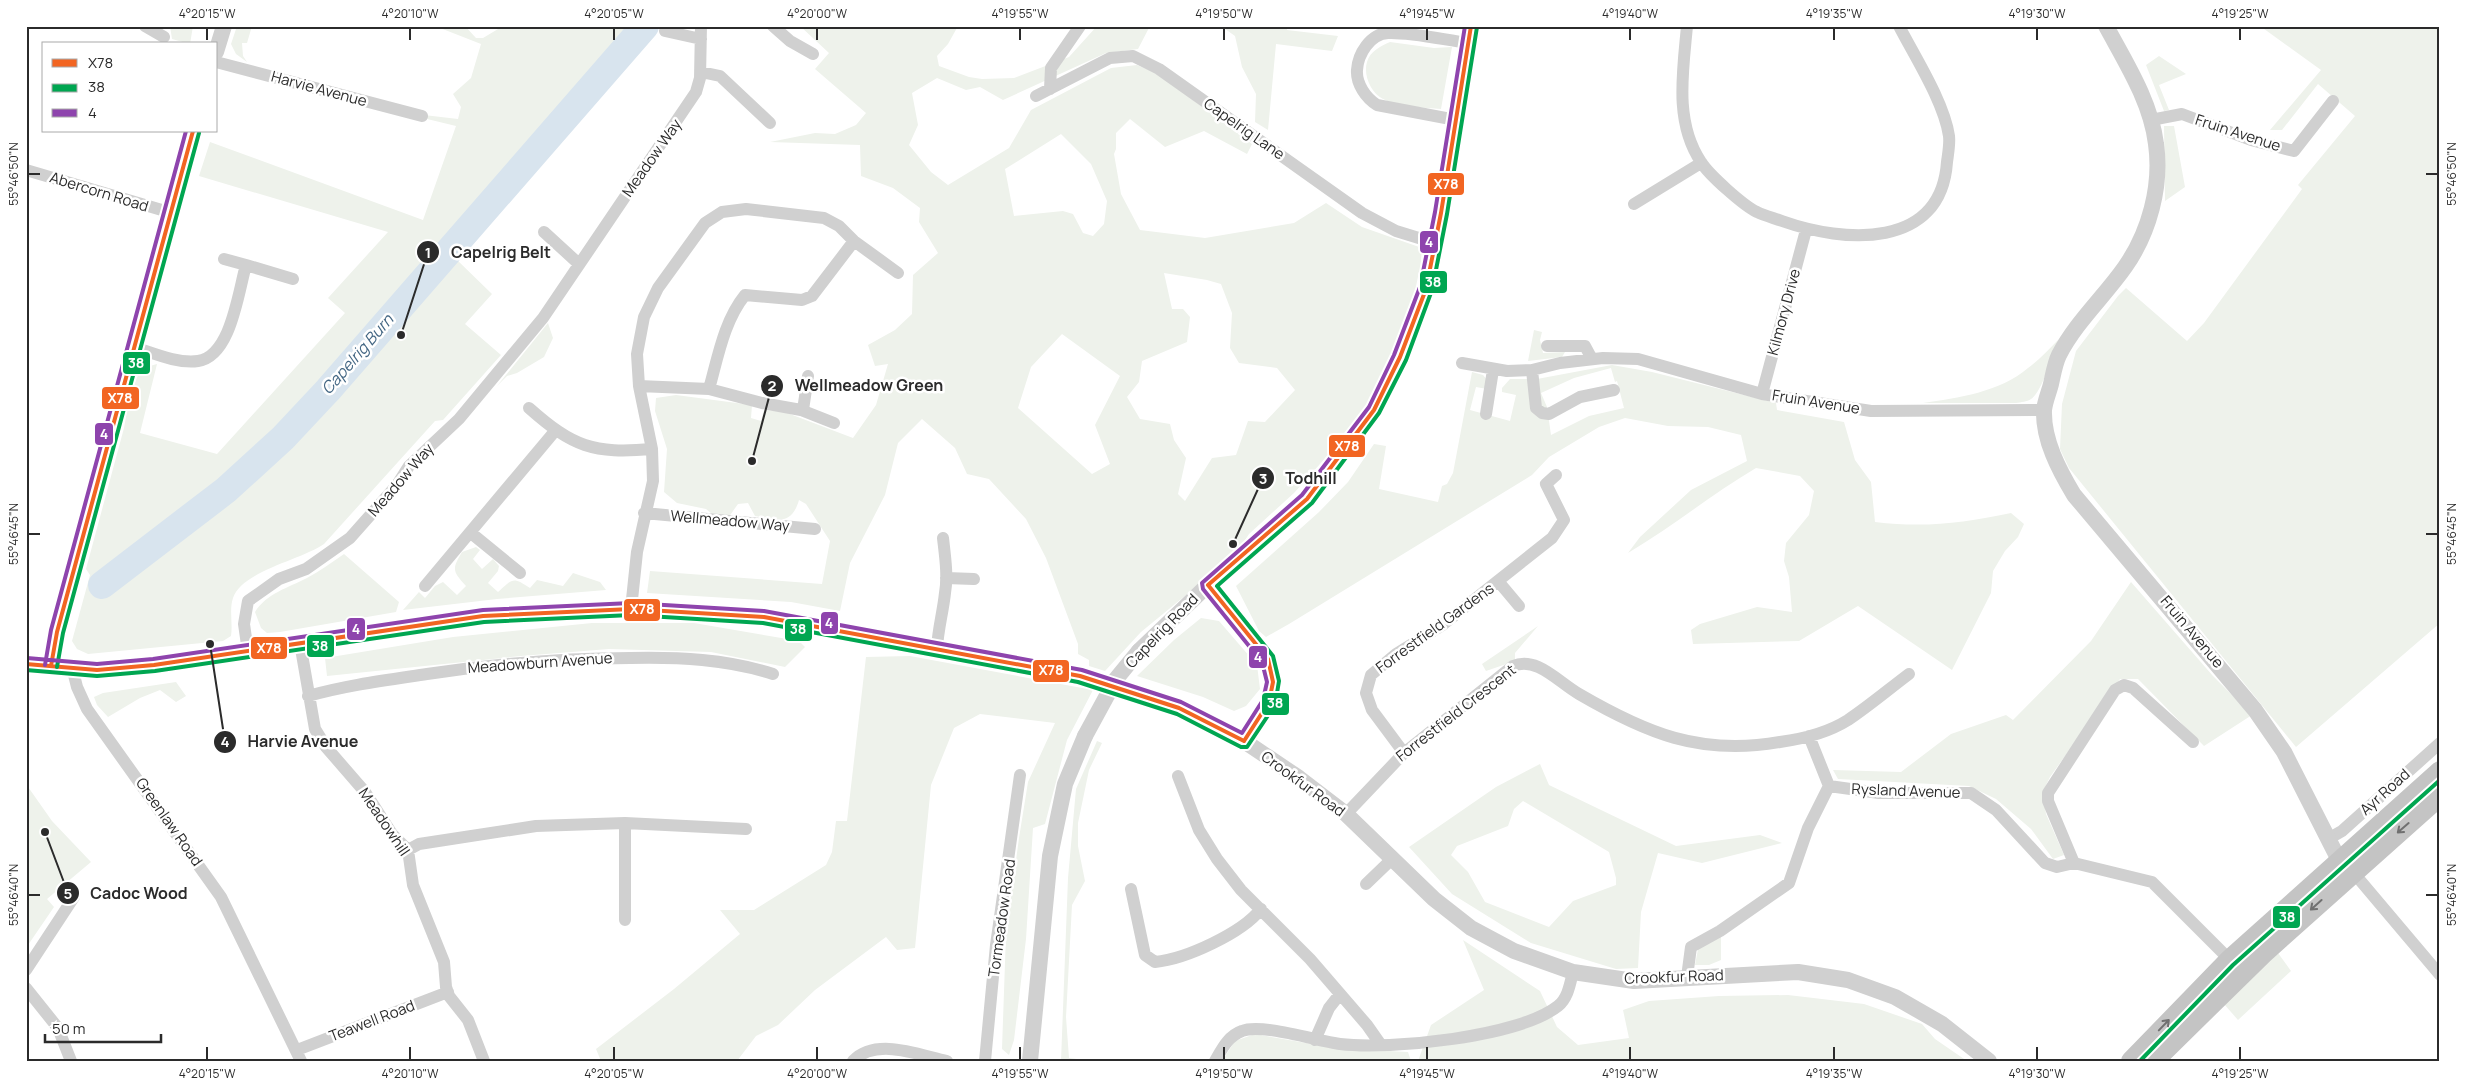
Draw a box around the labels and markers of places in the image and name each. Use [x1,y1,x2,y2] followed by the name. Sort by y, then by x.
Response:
[416,237,561,268] callout: Capelrig Belt
[760,370,953,401] callout: Wellmeadow Green
[1250,463,1347,494] callout: Todhill
[212,726,368,757] callout: Harvie Avenue
[55,878,198,909] callout: Cadoc Wood

